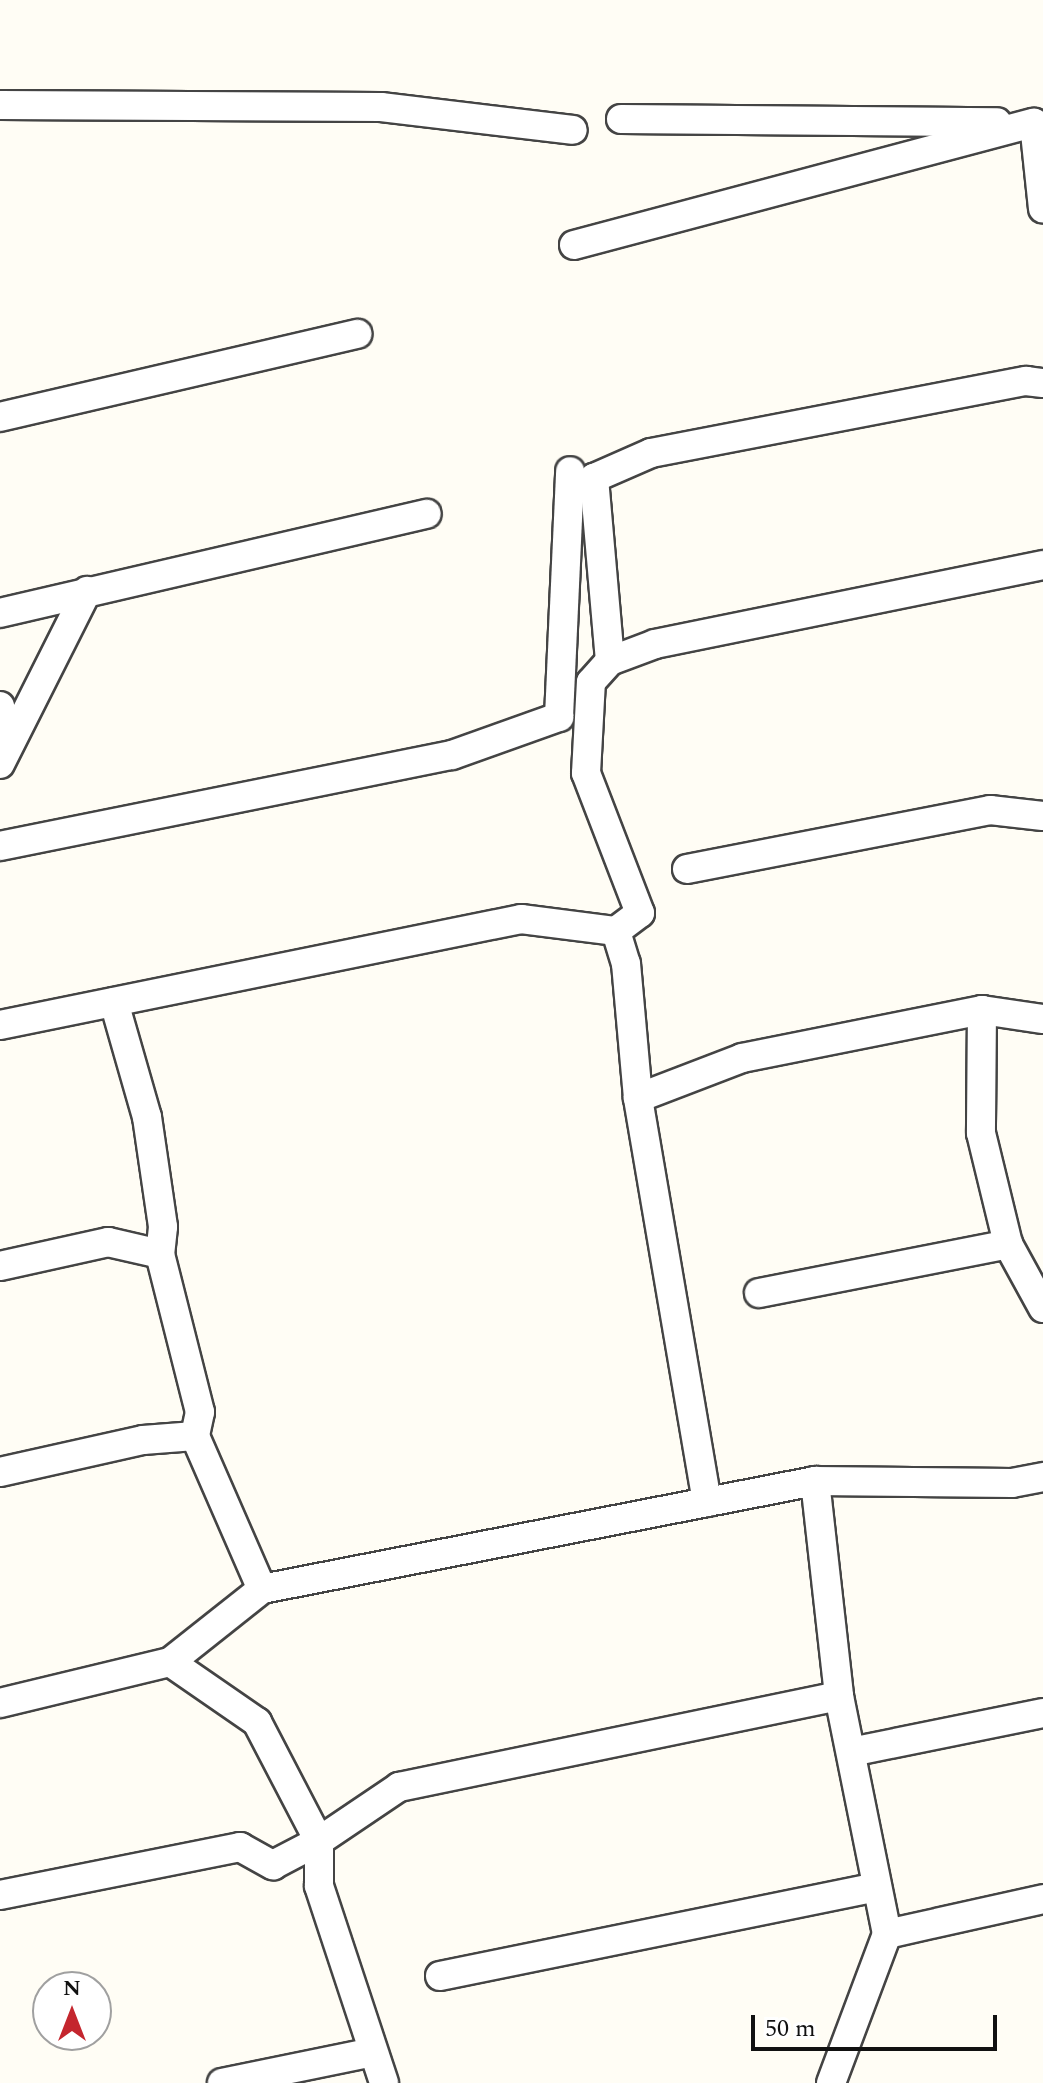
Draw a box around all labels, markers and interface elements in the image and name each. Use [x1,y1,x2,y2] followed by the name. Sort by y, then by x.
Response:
[32,1971,112,2051] north arrow
[63,1972,81,2005] text: N
[755,1999,1001,2049] scale bar
[765,2011,816,2047] text: 50 m

